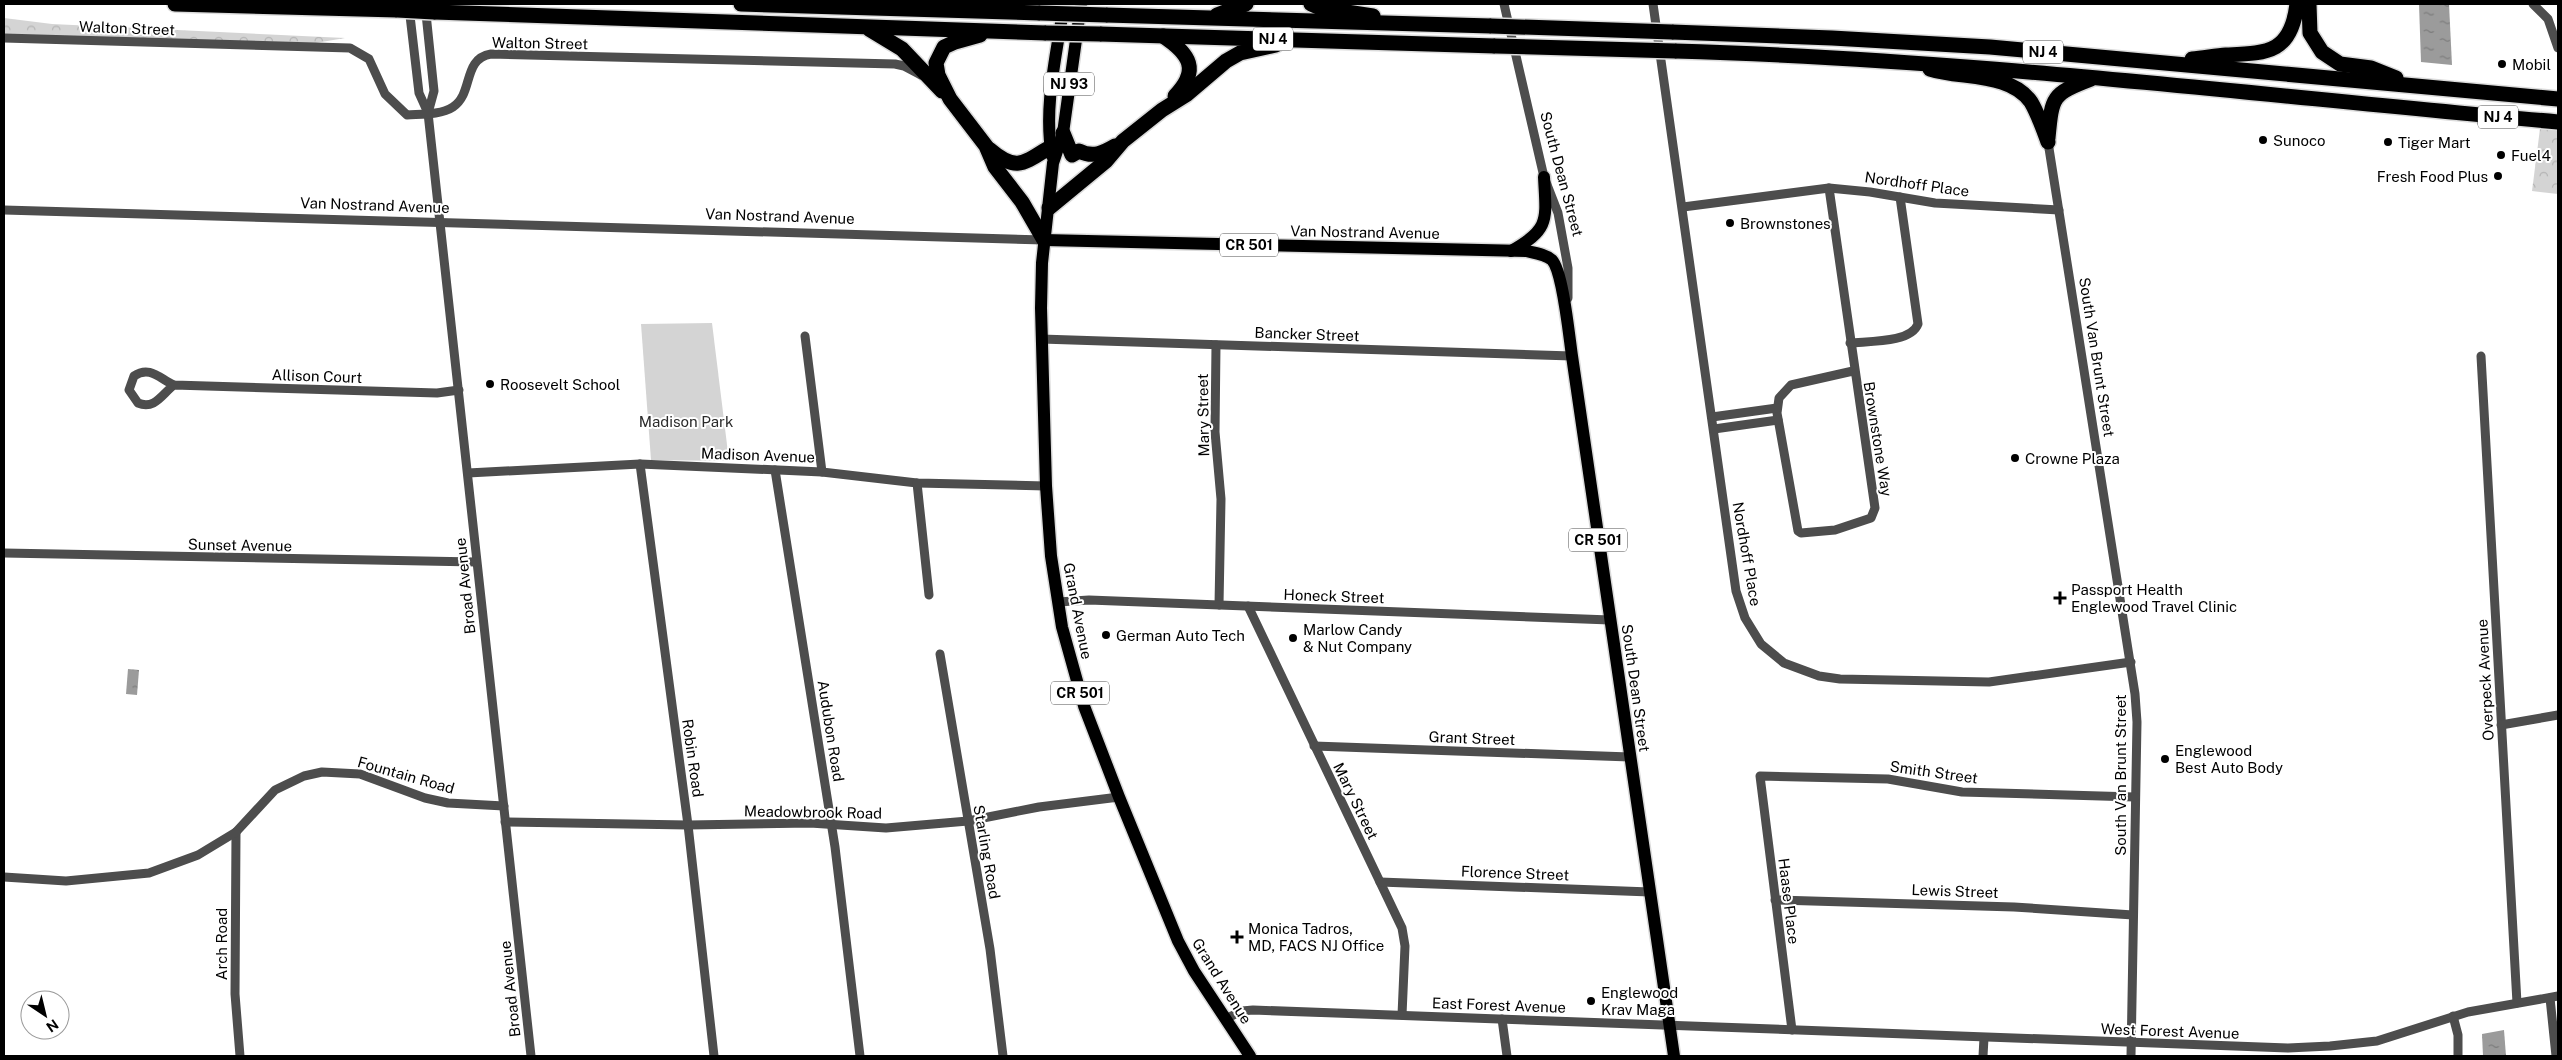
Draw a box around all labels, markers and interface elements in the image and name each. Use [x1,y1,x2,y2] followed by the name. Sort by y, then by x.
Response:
[79,18,175,38] street label: Walton Street
[1253,28,1293,50] road number: NJ 4
[492,34,588,52] street label: Walton Street
[2023,41,2063,64] road number: NJ 4
[2512,56,2551,73] place label: Mobil
[2496,58,2508,70] marker: Mobil
[1044,72,1094,96] road number: NJ 93
[2478,105,2518,128] road number: NJ 4
[1537,110,1587,238] street label: South Dean Street
[2273,132,2326,149] place label: Sunoco
[2257,134,2269,146] marker: Sunoco
[2398,134,2471,151] place label: Tiger Mart
[2382,136,2394,148] marker: Tiger Mart
[2511,147,2551,164] place label: Fuel4
[2495,149,2507,161] marker: Fuel4
[1864,168,1970,200] street label: Nordhoff Place
[2377,168,2488,185] place label: Fresh Food Plus
[2492,170,2504,182] marker: Fresh Food Plus
[300,194,450,216] street label: Van Nostrand Avenue
[705,205,855,227] street label: Van Nostrand Avenue
[1740,215,1831,232] place label: Brownstones
[1724,217,1736,229] marker: Brownstones
[1290,222,1440,242] street label: Van Nostrand Avenue
[1220,234,1278,256] road number: CR 501
[2076,276,2118,438] street label: South Van Brunt Street
[1254,324,1360,344] street label: Bancker Street
[271,366,363,386] street label: Allison Court
[1194,373,1212,457] street label: Mary Street
[500,376,620,393] place label: Roosevelt School
[484,378,496,390] marker: Roosevelt School
[1861,380,1895,498] street label: Brownstone Way
[639,413,733,430] park label: Madison Park
[701,445,815,465] street label: Madison Avenue
[2025,450,2120,467] place label: Crowne Plaza
[2009,452,2021,464] marker: Crowne Plaza
[1729,501,1765,607] street label: Nordhoff Place
[1569,528,1627,552] road number: CR 501
[188,536,292,554] street label: Sunset Avenue
[451,537,479,635] street label: Broad Avenue
[1060,561,1096,661] street label: Grand Avenue
[2071,581,2237,615] place label: Passport Health Englewood Travel Clinic
[1283,586,1385,606] street label: Honeck Street
[2053,591,2067,605] marker: Passport Health Englewood Travel Clinic
[2473,619,2497,741] street label: Overpeck Avenue
[1303,621,1412,655] place label: Marlow Candy & Nut Company
[1619,623,1653,753] street label: South Dean Street
[1116,627,1245,644] place label: German Auto Tech
[1100,629,1112,641] marker: German Auto Tech
[1287,632,1299,644] marker: Marlow Candy & Nut Company
[815,679,847,783] street label: Audubon Road
[1051,681,1109,704] road number: CR 501
[2112,694,2129,856] street label: South Van Brunt Street
[679,718,707,798] street label: Robin Road
[1428,728,1516,748] street label: Grant Street
[2175,742,2283,776] place label: Englewood Best Auto Body
[356,753,456,797] street label: Fountain Road
[2159,753,2171,765] marker: Englewood Best Auto Body
[1889,757,1979,787] street label: Smith Street
[1330,760,1382,842] street label: Mary Street
[744,802,882,822] street label: Meadowbrook Road
[970,804,1004,900] street label: Starling Road
[1775,857,1803,945] street label: Haase Place
[1461,863,1570,883] street label: Florence Street
[1911,881,1999,901] street label: Lewis Street
[213,908,230,980] street label: Arch Road
[1248,920,1384,954] place label: Monica Tadros, MD, FACS NJ Office
[1230,930,1244,944] marker: Monica Tadros, MD, FACS NJ Office
[1189,935,1255,1027] street label: Grand Avenue
[496,940,524,1038] street label: Broad Avenue
[1601,984,1678,1018] place label: Englewood Krav Maga
[20,990,70,1040] north arrow
[1432,994,1566,1016] street label: East Forest Avenue
[1585,995,1597,1007] marker: Englewood Krav Maga
[43,1016,62,1035] text: N
[2100,1020,2240,1042] street label: West Forest Avenue

